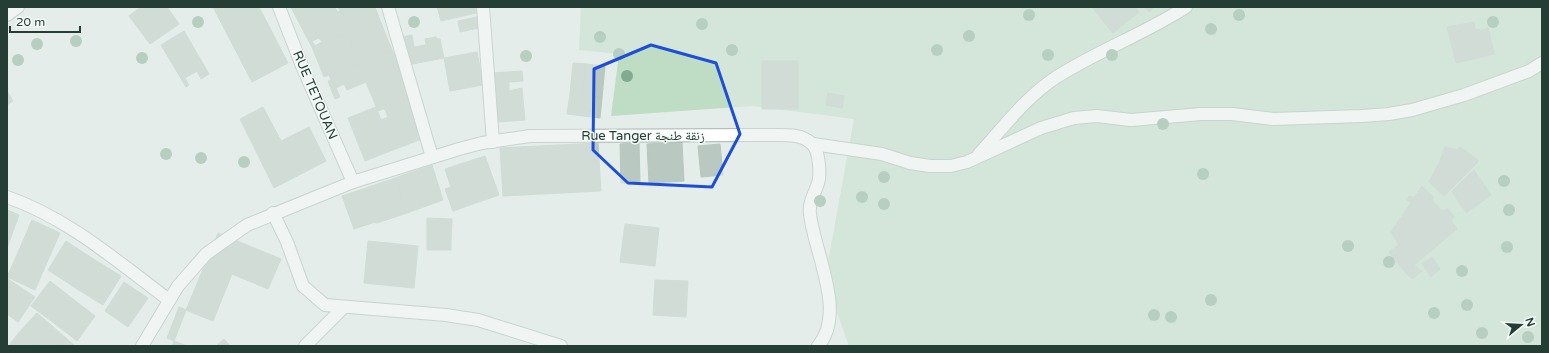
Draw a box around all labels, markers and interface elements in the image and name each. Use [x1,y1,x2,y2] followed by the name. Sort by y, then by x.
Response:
[10,8,80,34] scale bar
[16,15,45,29] text: 20 m
[289,48,341,142] street label: RUE TETOUAN
[581,128,705,144] street label: Rue Tanger زنقة طنجة
[1501,305,1541,345] north arrow
[1522,316,1538,328] text: N

